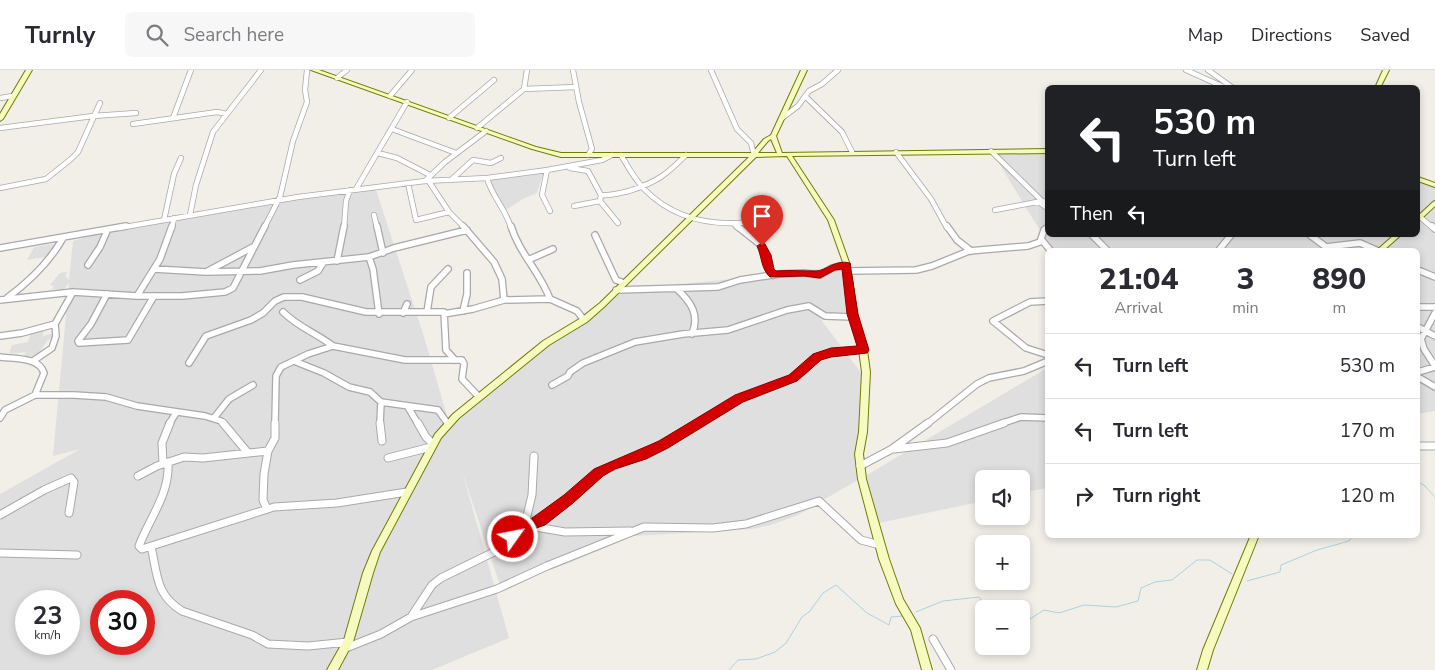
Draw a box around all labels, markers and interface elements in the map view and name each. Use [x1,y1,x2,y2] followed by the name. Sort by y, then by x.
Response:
[125,12,475,57] search box
[25,19,95,51] text: Turnly
[143,21,171,49] icon: search
[183,22,284,48] text: Search here
[1188,23,1223,47] text: Map
[1251,23,1332,47] text: Directions
[1360,23,1410,47] text: Saved
[1153,99,1256,146] text: 530 m
[1070,105,1135,170] icon: left
[1153,144,1236,174] text: Turn left
[741,195,783,246] pin
[1123,200,1151,228] icon: left
[1070,201,1113,227] text: Then
[748,202,776,230] icon: arrive
[1099,259,1178,300] text: 21:04
[1236,259,1254,300] text: 3
[1312,259,1366,300] text: 890
[1115,297,1163,319] text: Arrival
[1232,297,1259,319] text: min
[1332,297,1346,319] text: m
[1070,352,1098,380] icon: left
[1113,353,1188,379] text: Turn left
[1340,353,1395,379] text: 530 m
[1070,417,1098,445] icon: left
[1113,418,1188,444] text: Turn left
[1340,418,1395,444] text: 170 m
[975,470,1030,655] map controls
[975,470,1030,525] button: sound
[1070,482,1098,510] icon: right
[1113,483,1200,509] text: Turn right
[1340,483,1395,509] text: 120 m
[486,510,538,562] position arrow
[975,535,1030,590] button: +
[90,590,155,655] speed limit sign: 30
[32,599,63,633] text: 23
[975,600,1030,655] button: −
[34,627,61,643] text: km/h

